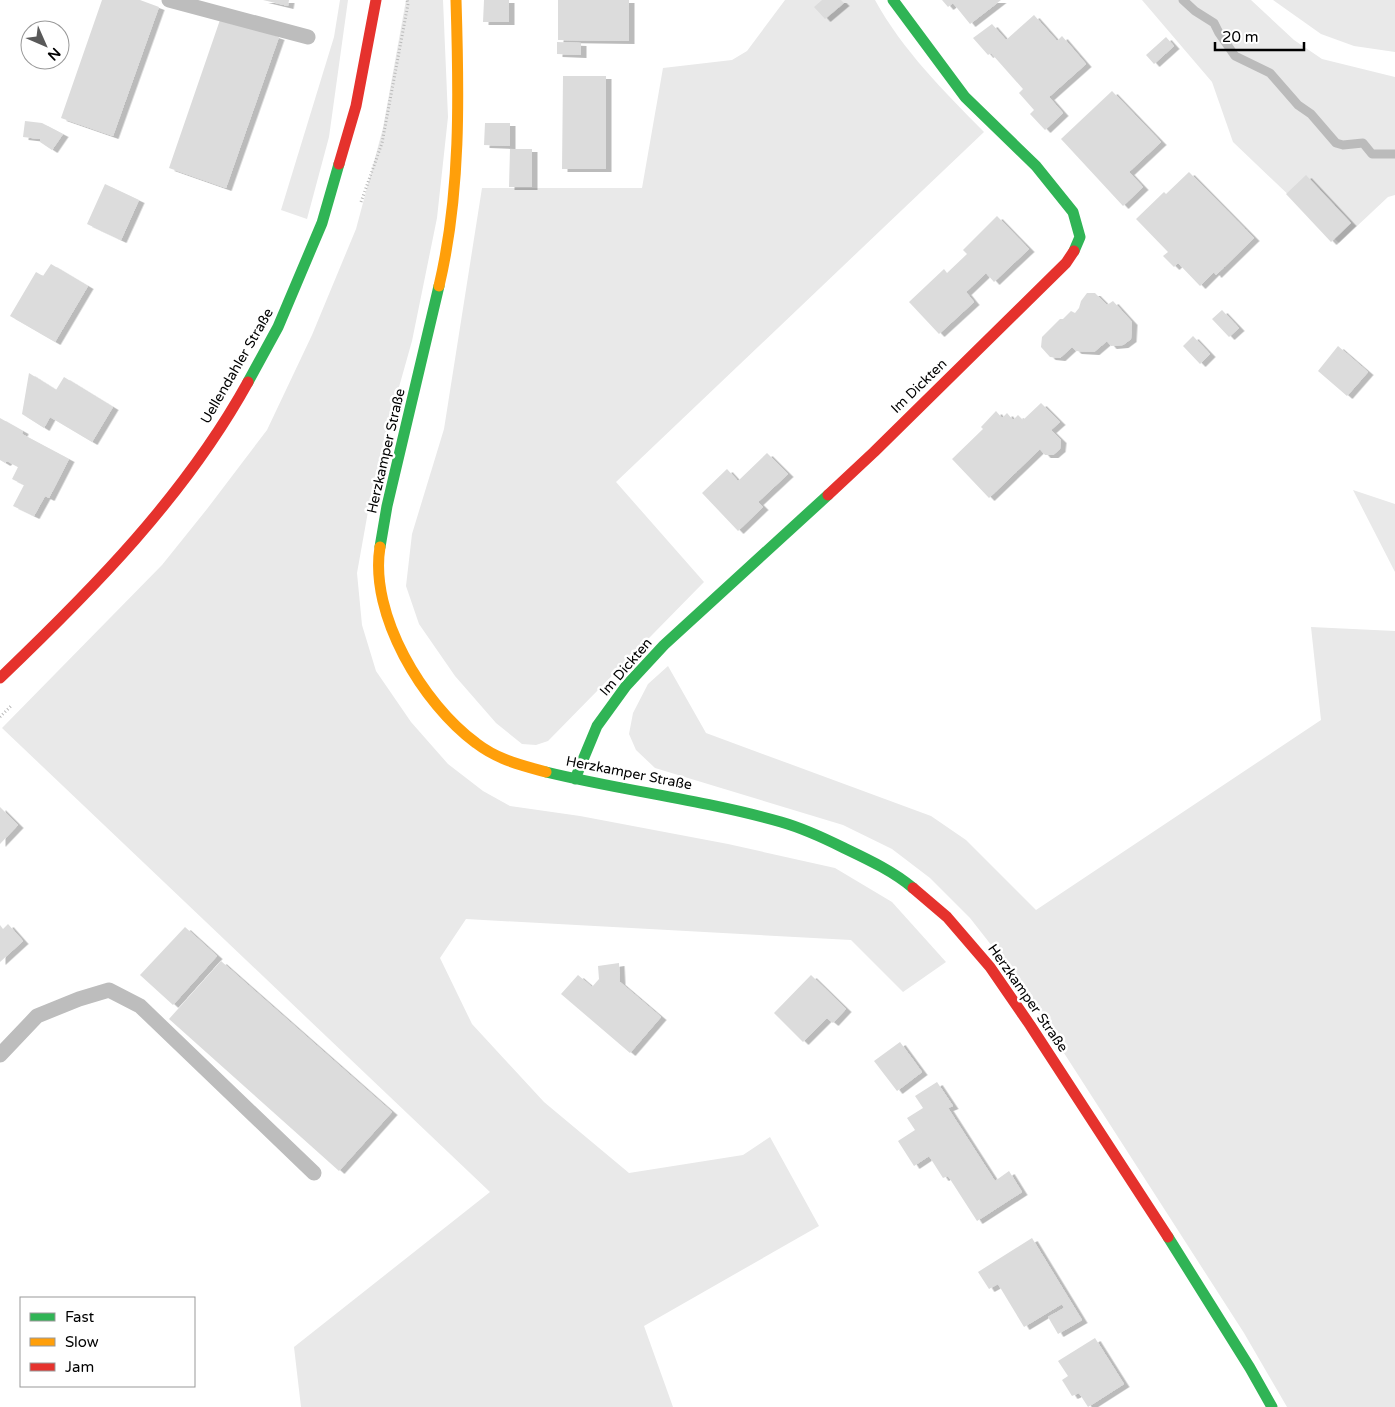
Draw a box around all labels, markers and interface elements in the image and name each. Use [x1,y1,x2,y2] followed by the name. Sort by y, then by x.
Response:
[20,20,70,70] north arrow
[1215,20,1304,52] scale bar
[1222,28,1259,46] text: 20 m
[44,44,64,64] text: N
[197,305,277,427] street label: Uellendahler Straße
[888,355,950,417] street label: Im Dickten
[363,387,409,515] street label: Herzkamper Straße
[596,635,656,699] street label: Im Dickten
[565,752,693,794] street label: Herzkamper Straße
[984,941,1072,1055] street label: Herzkamper Straße
[20,1297,195,1387] legend
[65,1308,95,1326] text: Fast
[65,1333,99,1351] text: Slow
[65,1358,94,1376] text: Jam

